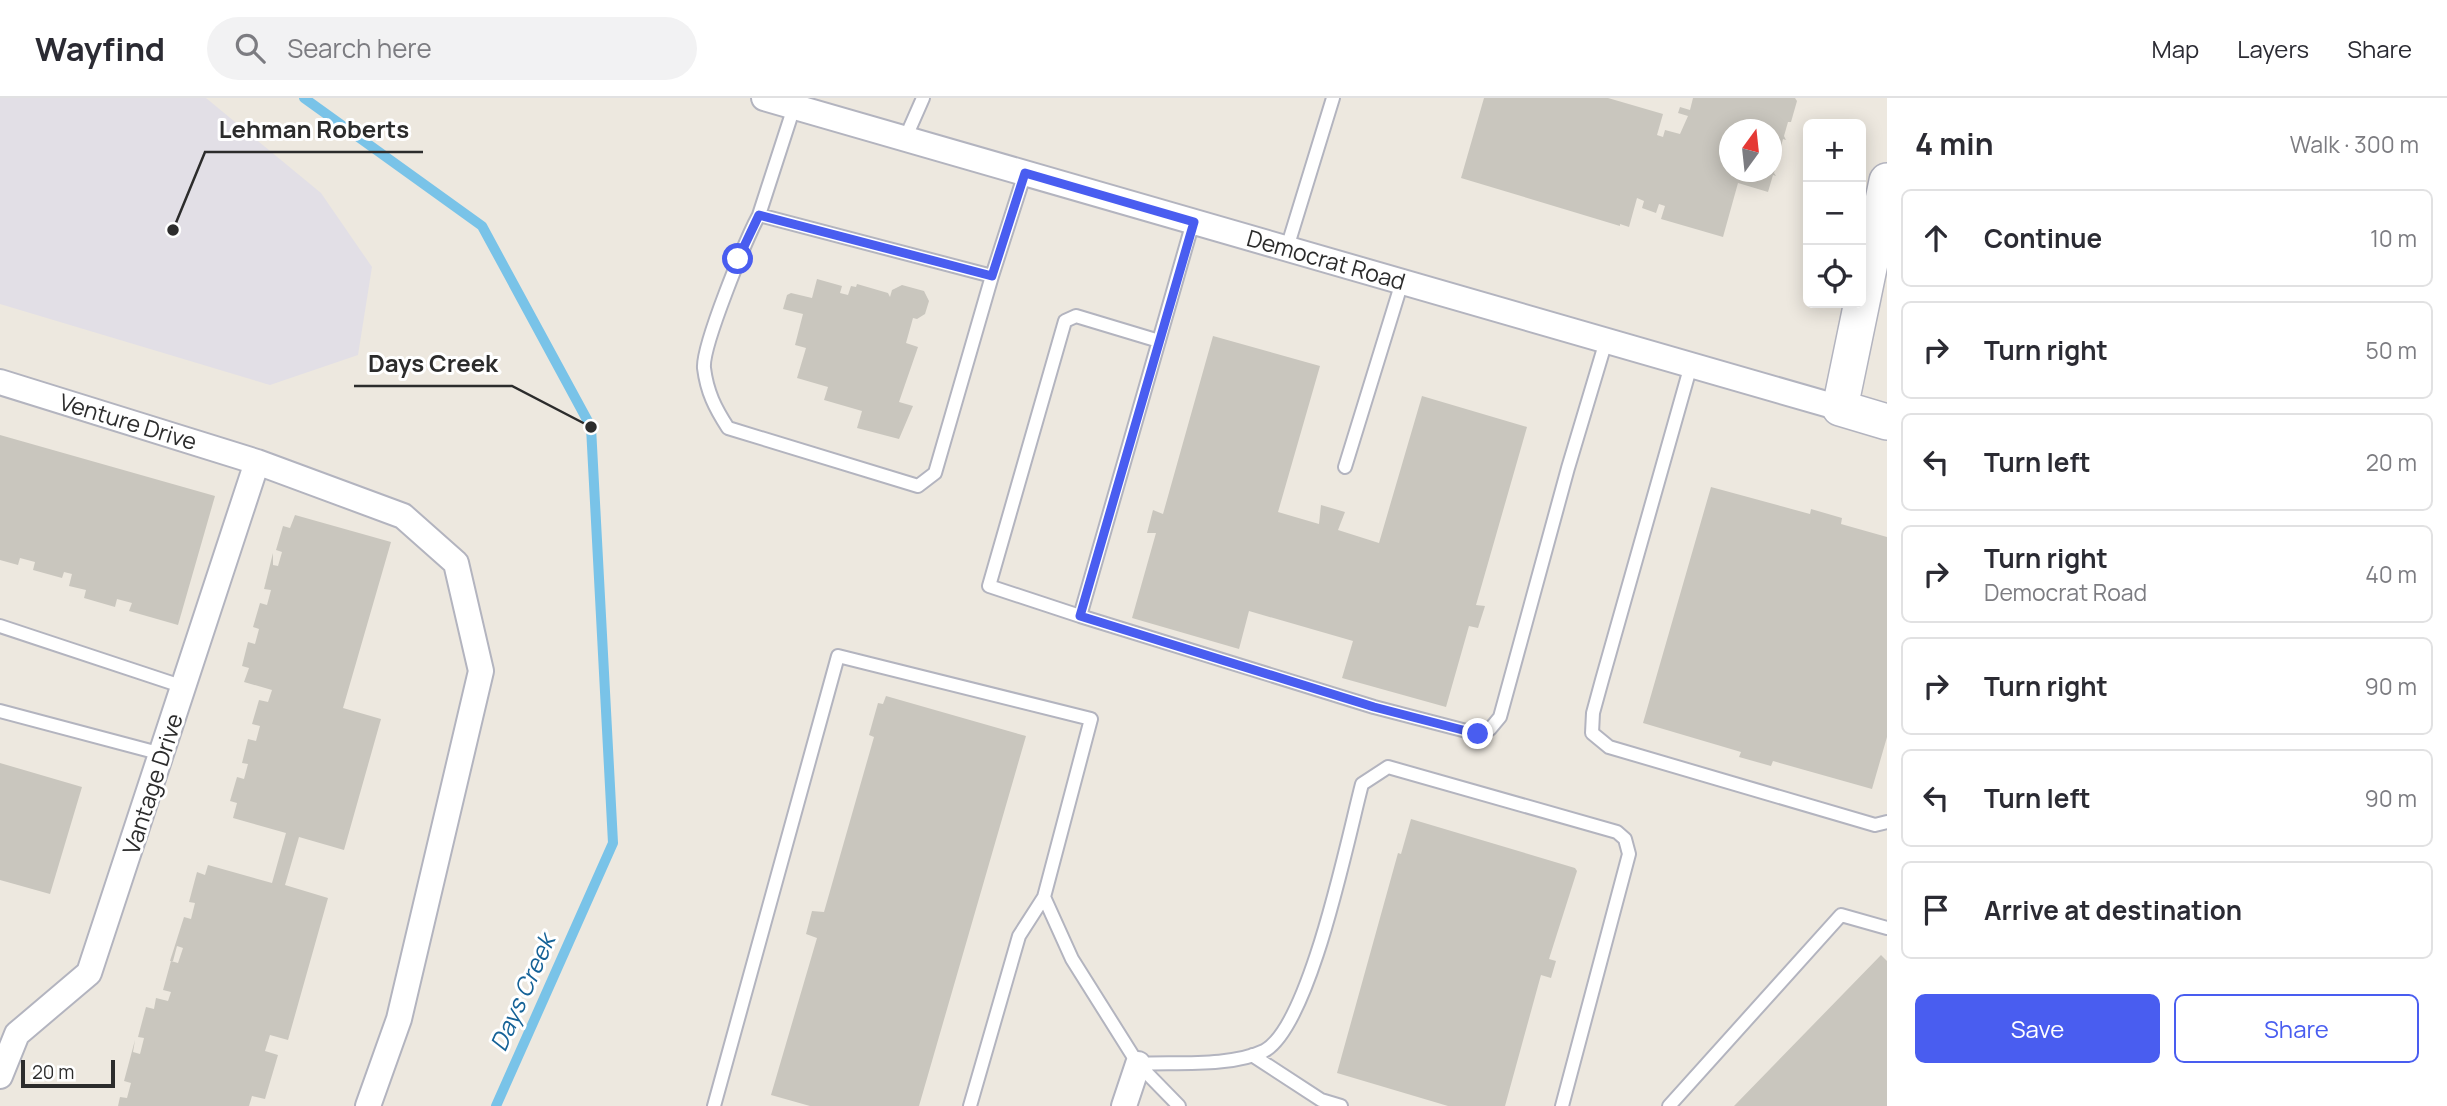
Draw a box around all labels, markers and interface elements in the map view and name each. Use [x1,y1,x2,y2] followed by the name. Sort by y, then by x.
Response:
[207,17,697,80] search box
[35,26,165,71] text: Wayfind
[231,29,269,67] icon: search
[287,30,432,66] text: Search here
[2152,32,2199,65] text: Map
[2237,32,2309,65] text: Layers
[2347,32,2412,65] text: Share
[205,107,423,152] callout: Lehman Roberts
[219,112,409,145] text: Lehman Roberts
[1719,119,1782,182] north arrow
[1803,119,1866,308] map controls
[1803,119,1866,182] button: +
[1915,123,1993,164] text: 4 min
[2290,128,2419,160] text: Walk · 300 m
[1803,182,1866,245] button: −
[1917,219,1955,257] icon: ahead
[1984,220,2102,256] text: Continue
[1243,221,1409,297] street label: Democrat Road
[2370,222,2417,254] text: 10 m
[722,243,753,274] route start
[1803,245,1866,308] button: locate
[1917,331,1955,369] icon: right
[1984,332,2108,368] text: Turn right
[2366,334,2417,366] text: 50 m
[354,341,512,386] callout: Days Creek
[368,346,499,379] text: Days Creek
[56,385,201,457] street label: Venture Drive
[1917,443,1955,481] icon: left
[1984,444,2091,480] text: Turn left
[2366,446,2417,478] text: 20 m
[1984,540,2108,576] text: Turn right
[1917,555,1955,593] icon: right
[2365,558,2417,590] text: 40 m
[1984,576,2147,608] text: Democrat Road
[1917,667,1955,705] icon: right
[1984,668,2108,704] text: Turn right
[2365,670,2417,702] text: 90 m
[114,709,190,858] street label: Vantage Drive
[1462,718,1493,749] route end
[1917,779,1955,817] icon: left
[1984,780,2091,816] text: Turn left
[2365,782,2417,814] text: 90 m
[1917,891,1955,929] icon: arrive
[1984,892,2242,928] text: Arrive at destination
[481,926,563,1056] water label: Days Creek
[1915,994,2160,1063] button: Save
[2174,994,2419,1063] button: Share
[21,1057,116,1089] scale bar
[32,1059,74,1085] text: 20 m

